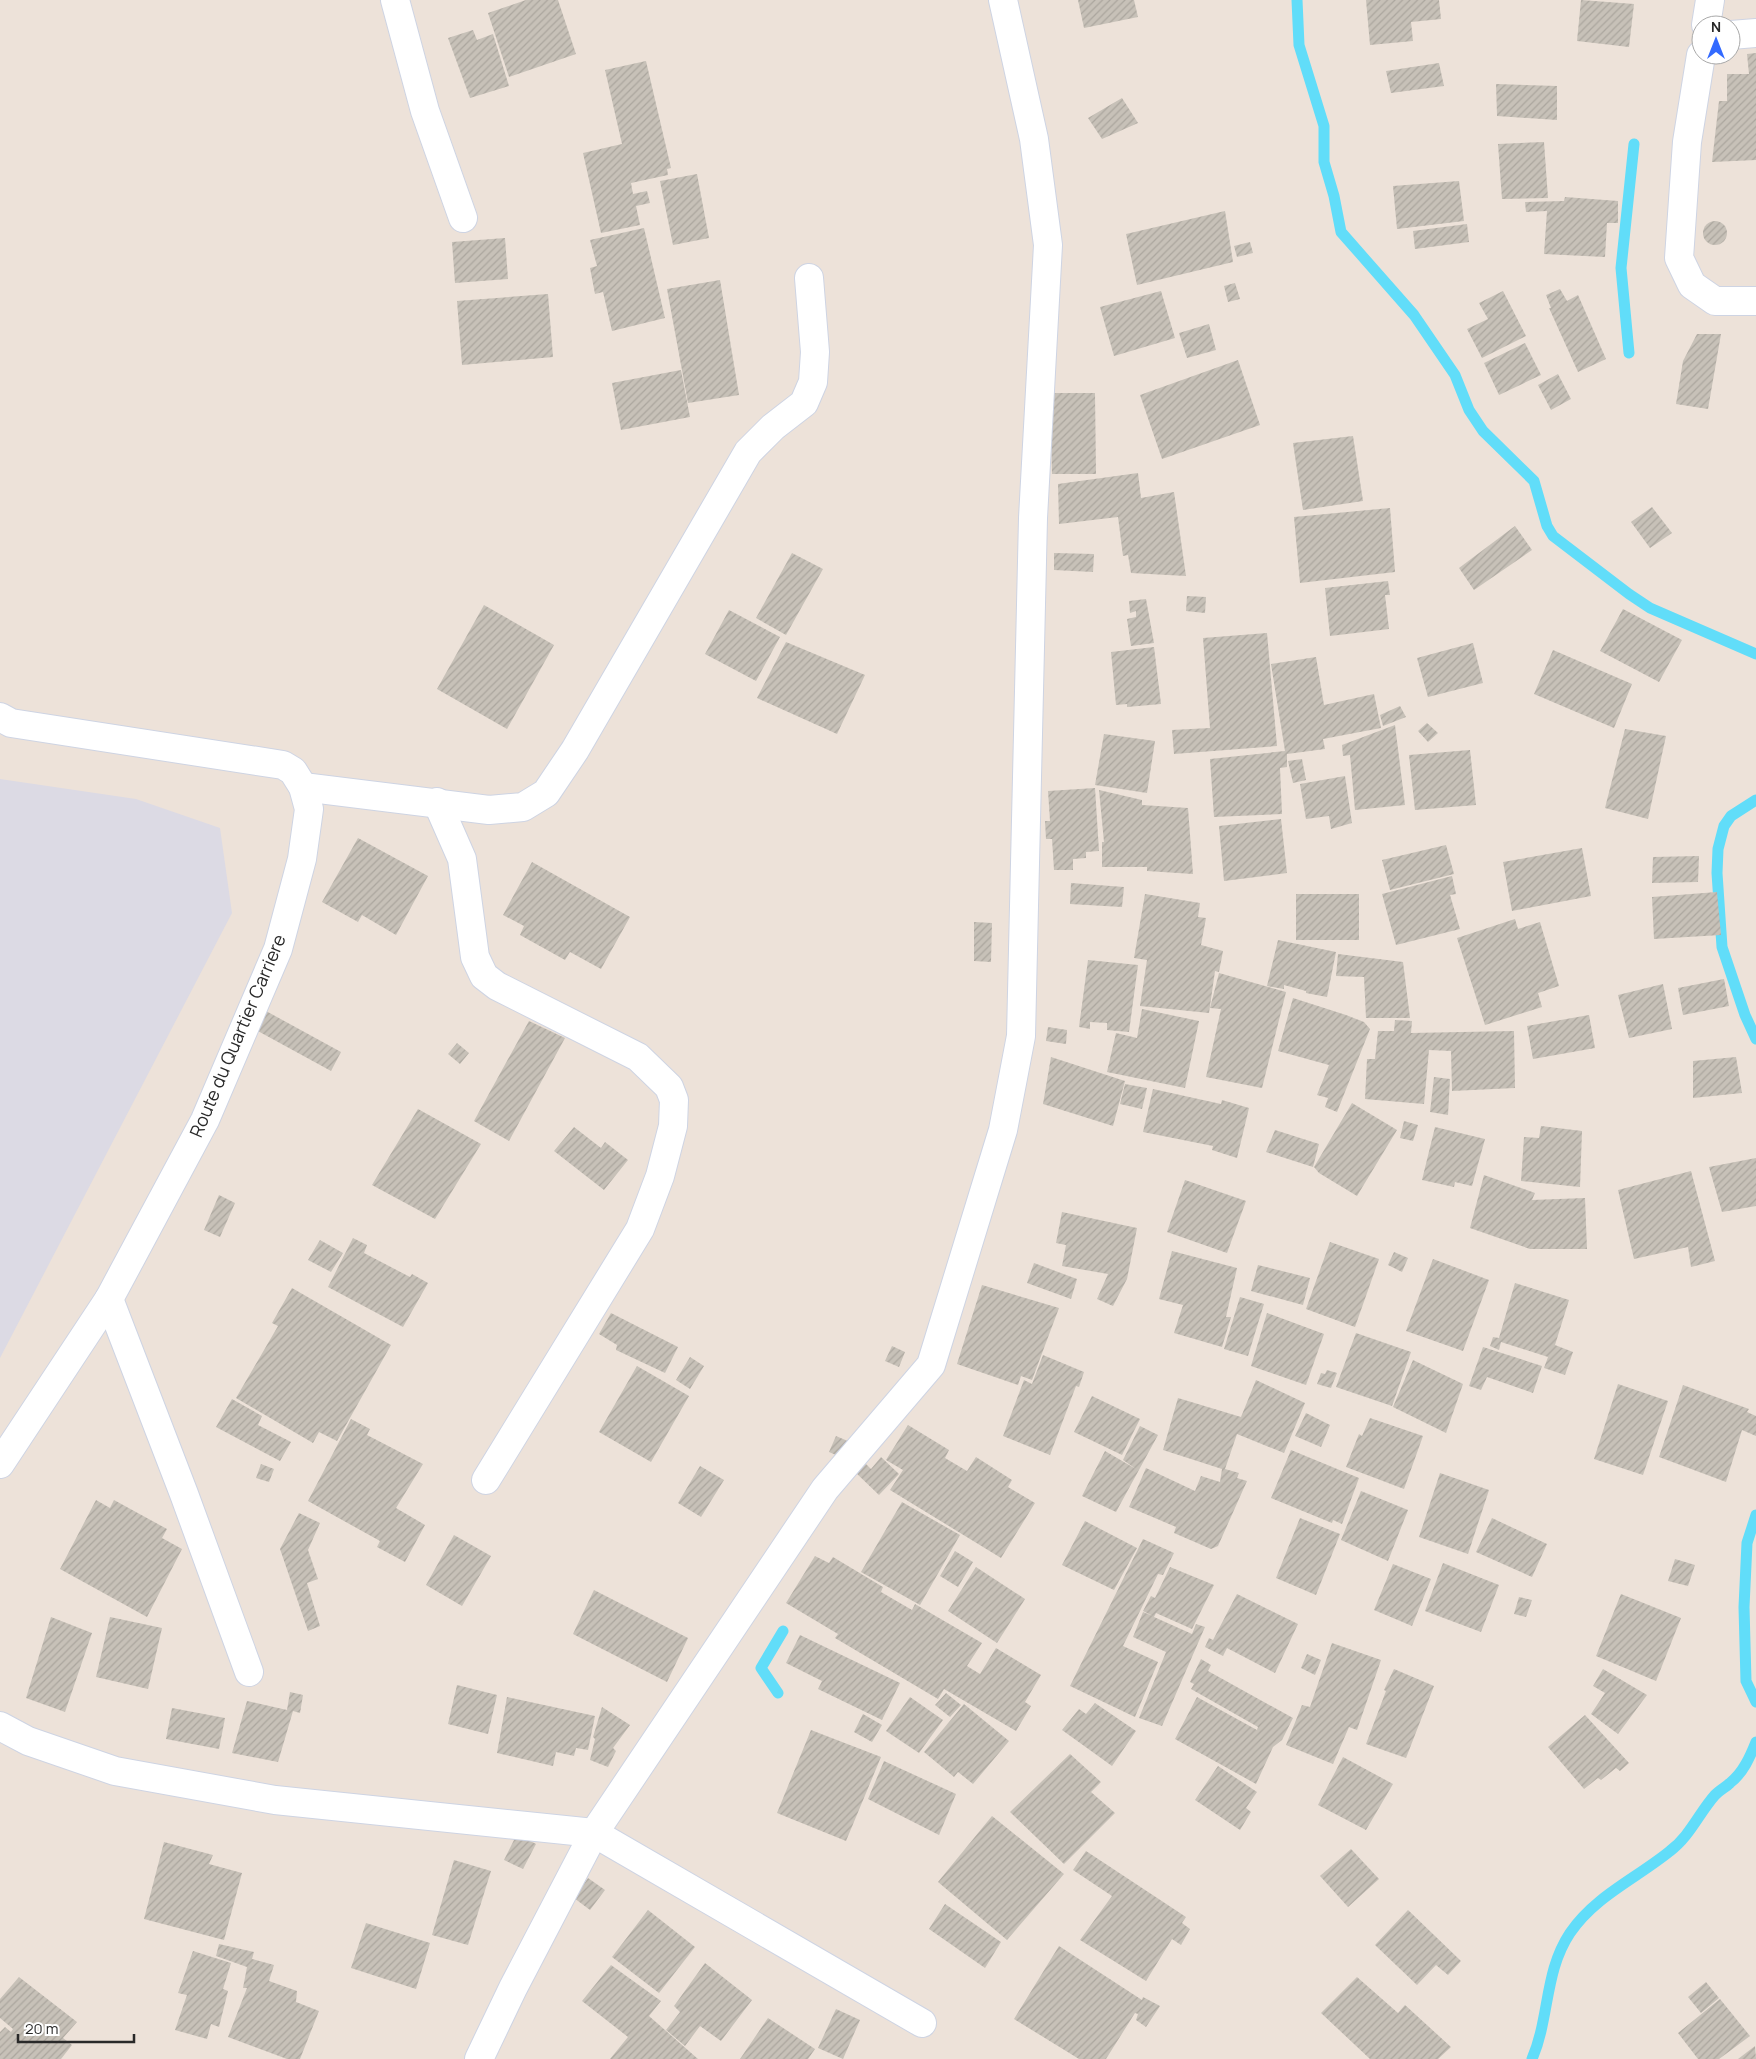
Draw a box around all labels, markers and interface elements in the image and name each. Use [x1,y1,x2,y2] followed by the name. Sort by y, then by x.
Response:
[1691,15,1741,65] north arrow
[1711,17,1721,36] text: N
[183,930,291,1141] street label: Route du Quartier Carriere
[18,2012,134,2044] scale bar
[25,2018,58,2039] text: 20 m

